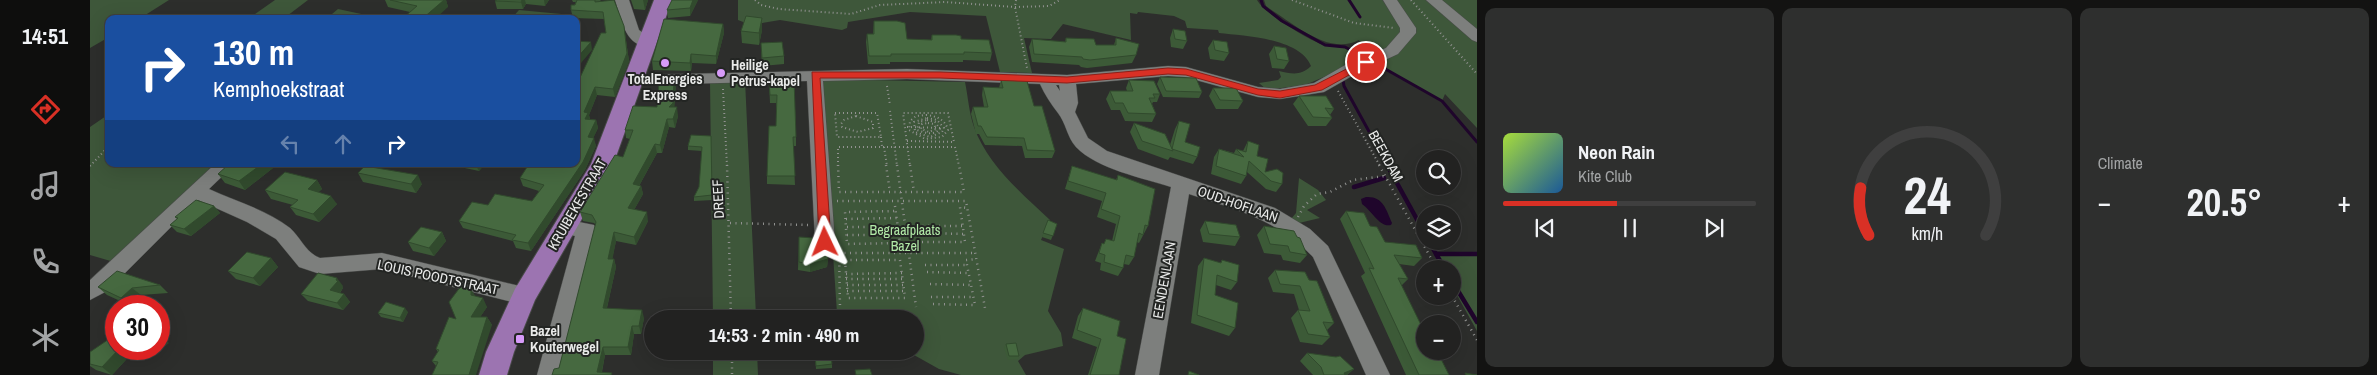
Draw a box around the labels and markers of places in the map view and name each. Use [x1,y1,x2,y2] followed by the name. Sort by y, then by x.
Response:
[1345,41,1387,83] pin
[731,56,800,90] place label: Heilige Petrus-kapel
[659,57,671,69] marker: TotalEnergies Express
[715,67,727,79] marker: Heilige Petrus-kapel
[627,70,703,104] place label: TotalEnergies Express
[530,322,599,356] place label: Bazel Kouterwegel
[514,333,526,345] marker: Bazel Kouterwegel

